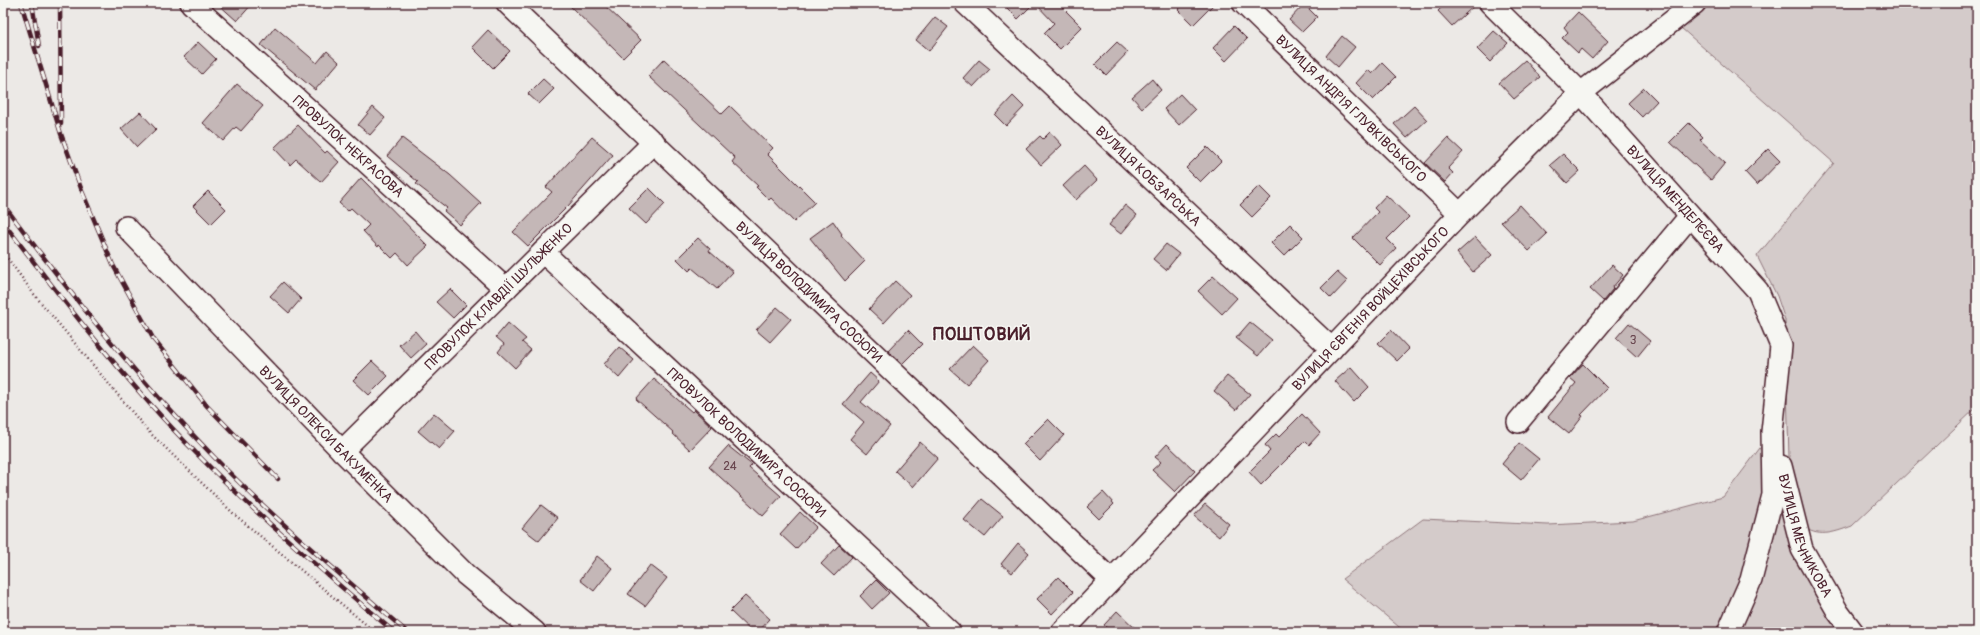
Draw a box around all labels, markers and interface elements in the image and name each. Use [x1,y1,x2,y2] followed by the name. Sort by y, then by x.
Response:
[1272,32,1430,186] street label: ВУЛИЦЯ АНДРІЯ ГЛУВКІВСЬКОГО
[289,92,407,201] street label: ПРОВУЛОК НЕКРАСОВА
[1092,123,1204,230] street label: ВУЛИЦЯ КОБЗАРСЬКА
[1623,142,1728,256] street label: ВУЛИЦЯ МЕНДЕЛЄЄВА
[732,218,886,366] street label: ВУЛИЦЯ ВОЛОДИМИРА СОСЮРИ
[421,220,576,373] street label: ПРОВУЛОК КЛАВДІЇ ШУЛЬЖЕНКО
[1289,223,1453,394] street label: ВУЛИЦЯ ЄВГЕНІЯ ВОЙЦЕХІВСЬКОГО
[933,323,1031,346] district label: ПОШТОВИЙ
[1630,333,1637,348] house number: 3
[255,362,396,506] street label: ВУЛИЦЯ ОЛЕКСИ БАКУМЕНКА
[664,364,830,521] street label: ПРОВУЛОК ВОЛОДИМИРА СОСЮРИ
[723,459,737,474] house number: 24
[1774,472,1836,600] street label: ВУЛИЦЯ МЕЧНИКОВА

